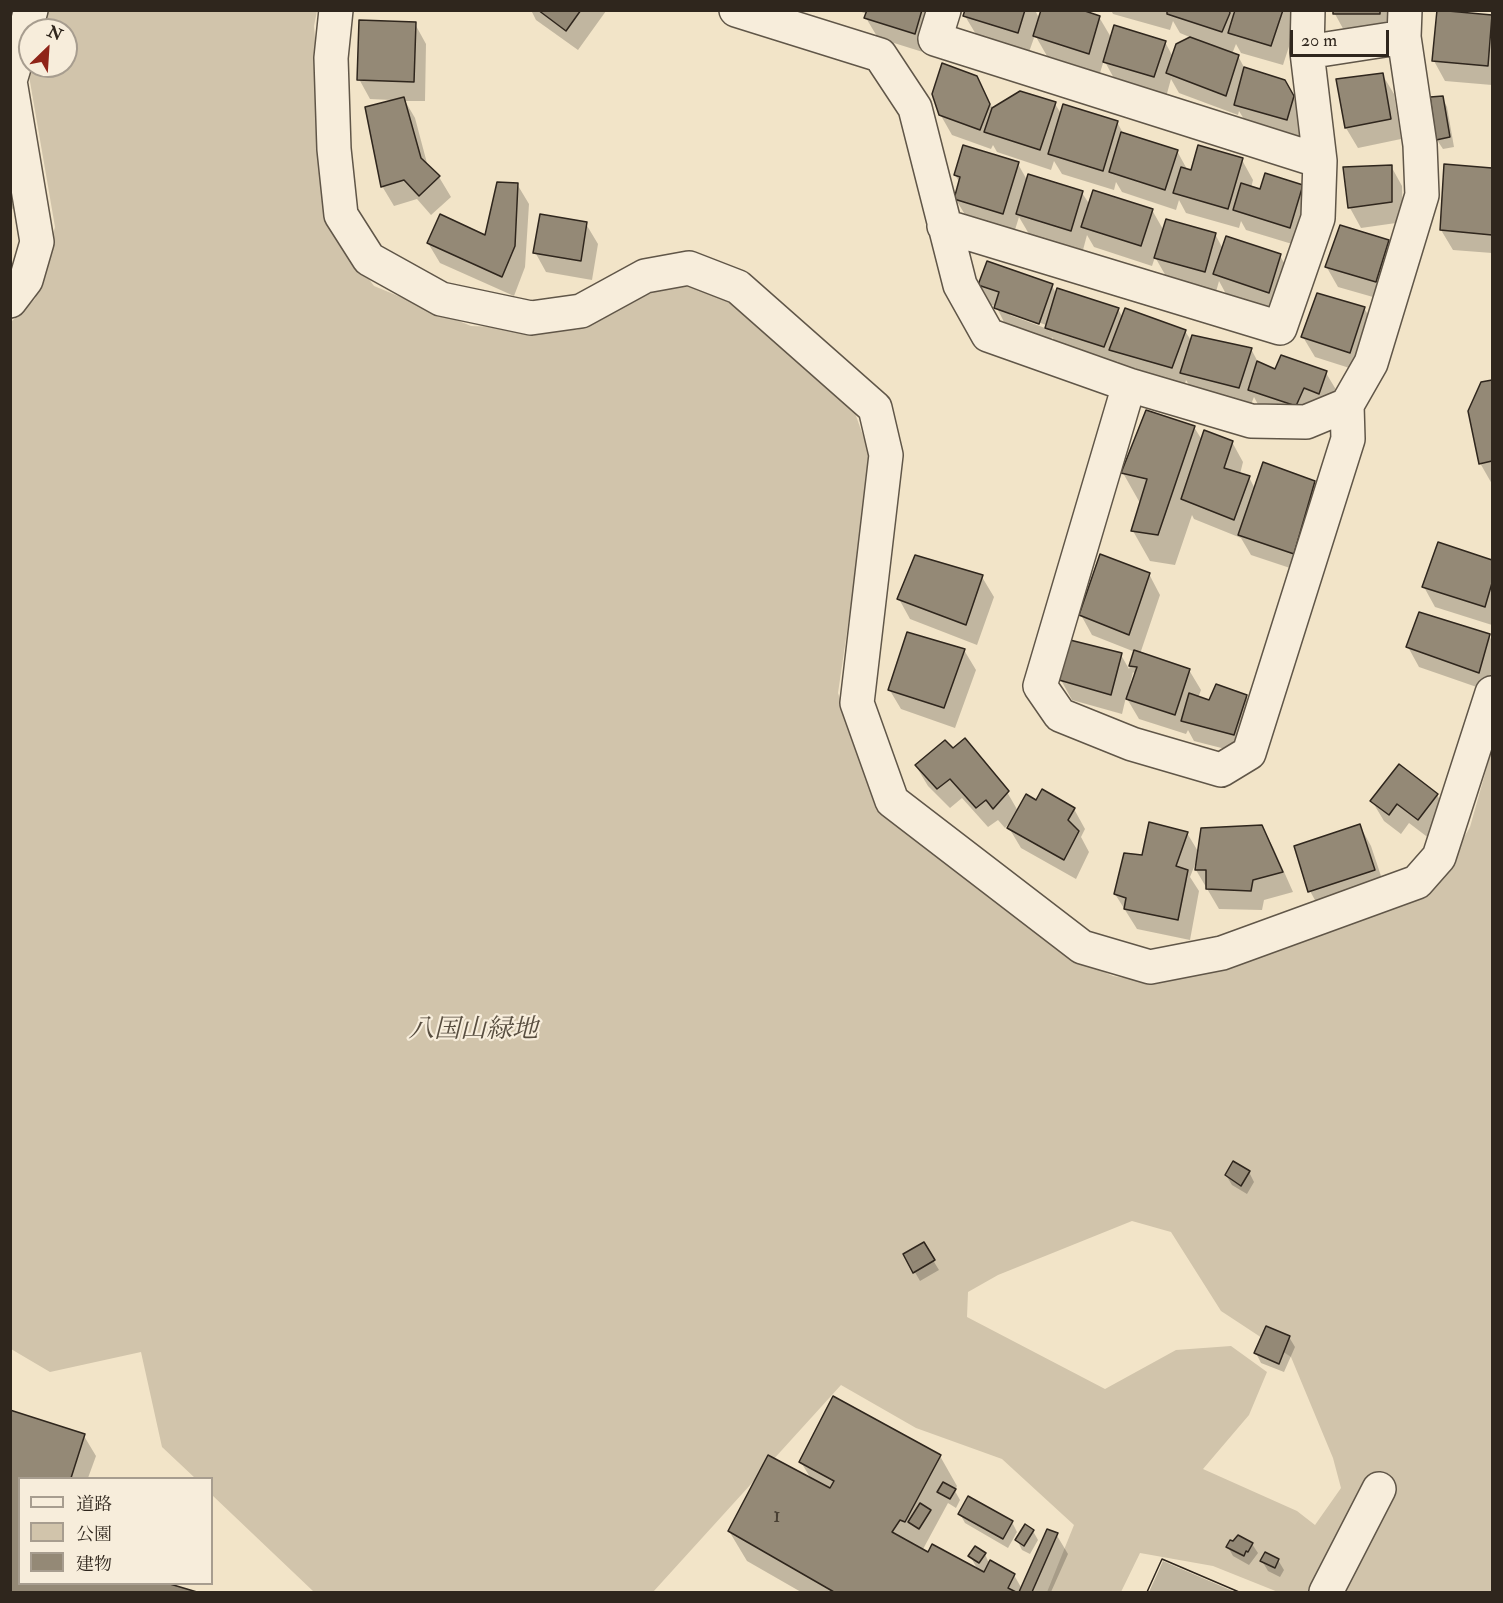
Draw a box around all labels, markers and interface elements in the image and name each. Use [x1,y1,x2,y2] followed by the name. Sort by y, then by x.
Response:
[18,18,78,78] north arrow
[1293,18,1392,56] scale bar
[44,21,65,46] text: N
[1301,29,1337,52] text: 20 m
[408,1015,538,1047] park label: 八国山緑地
[18,1477,213,1585] legend
[76,1493,112,1516] text: 道路
[773,1504,781,1530] house number: 1
[76,1523,112,1546] text: 公園
[76,1553,112,1576] text: 建物

